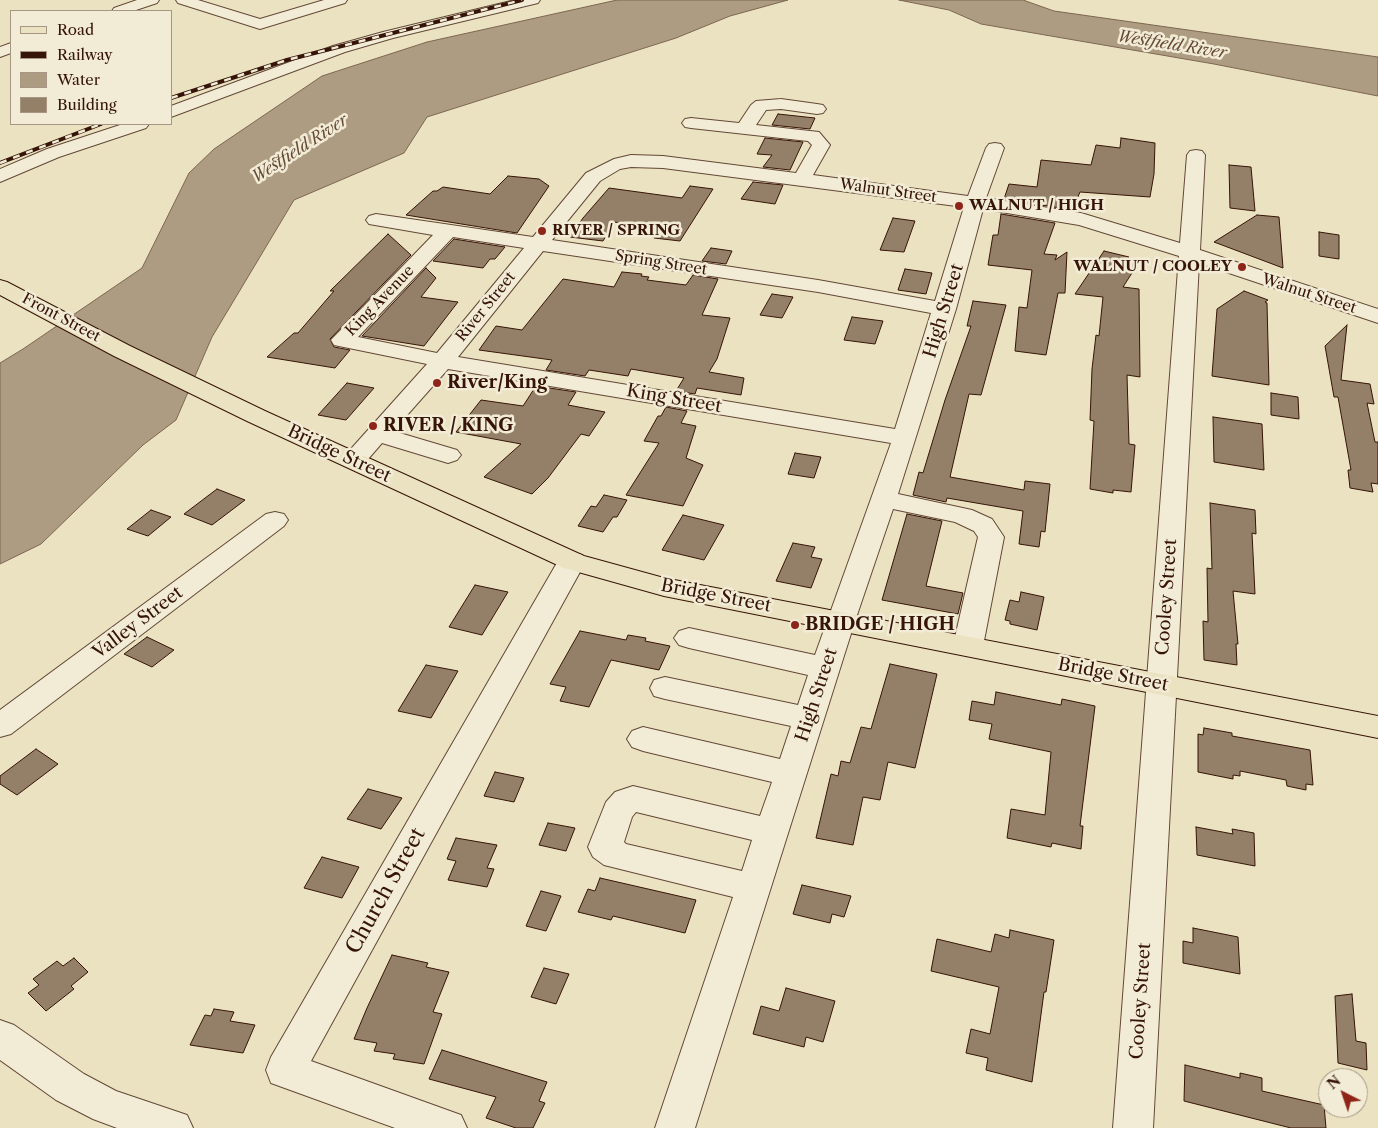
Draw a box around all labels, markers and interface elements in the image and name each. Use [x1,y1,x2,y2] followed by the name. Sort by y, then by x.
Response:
[10,10,172,125] legend
[57,20,94,39] text: Road
[1116,27,1228,63] water label: Westfield River
[57,45,113,64] text: Railway
[57,70,100,89] text: Water
[57,95,117,114] text: Building
[248,111,352,187] water label: Westfield River
[838,175,938,207] street label: Walnut Street
[969,197,1104,215] place label: WALNUT / HIGH
[953,200,965,212] marker: WALNUT / HIGH
[552,222,680,240] place label: RIVER / SPRING
[536,225,548,237] marker: RIVER / SPRING
[614,247,708,279] street label: Spring Street
[1073,258,1232,276] place label: WALNUT / COOLEY
[919,261,969,361] street label: High Street
[1236,261,1248,273] marker: WALNUT / COOLEY
[342,262,418,340] street label: King Avenue
[452,269,520,345] street label: River Street
[1260,270,1358,318] street label: Walnut Street
[19,290,103,346] street label: Front Street
[447,372,547,394] place label: River/King
[431,377,443,389] marker: River/King
[625,380,723,418] street label: King Street
[383,415,514,437] place label: RIVER / KING
[367,420,379,432] marker: RIVER / KING
[284,421,394,487] street label: Bridge Street
[1152,538,1182,656] street label: Cooley Street
[659,575,773,617] street label: Bridge Street
[89,582,187,664] street label: Valley Street
[805,614,955,636] place label: BRIDGE / HIGH
[789,619,801,631] marker: BRIDGE / HIGH
[792,645,842,745] street label: High Street
[1056,654,1170,696] street label: Bridge Street
[341,824,431,958] street label: Church Street
[1126,942,1156,1060] street label: Cooley Street
[1318,1068,1368,1118] north arrow
[1323,1072,1344,1093] text: N

